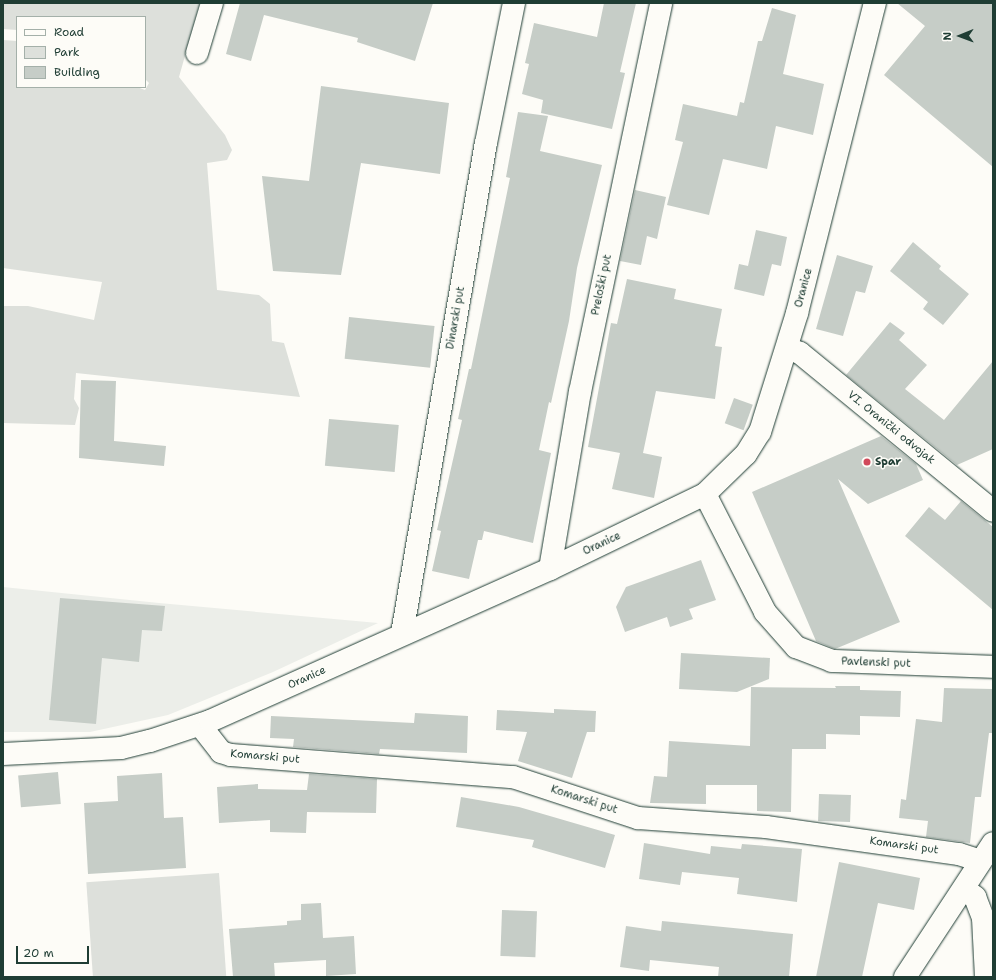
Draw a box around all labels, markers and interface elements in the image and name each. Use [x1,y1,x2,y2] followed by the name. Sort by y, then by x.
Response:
[16,16,146,88] legend
[940,16,980,56] north arrow
[54,24,84,40] text: Road
[940,32,955,41] text: N
[54,44,80,60] text: Park
[54,64,100,80] text: Building
[589,253,615,317] street label: Preloški put
[792,267,816,309] street label: Oranice
[444,285,468,351] street label: Dinarski put
[845,389,937,467] street label: VI. Oranički odvojak
[875,455,901,469] place label: Spar
[862,457,872,467] marker: Spar
[581,529,623,559] street label: Oranice
[841,655,911,671] street label: Pavlenski put
[286,664,328,692] street label: Oranice
[230,747,300,767] street label: Komarski put
[549,783,619,817] street label: Komarski put
[869,835,939,857] street label: Komarski put
[18,938,91,964] scale bar
[23,945,54,961] text: 20 m

